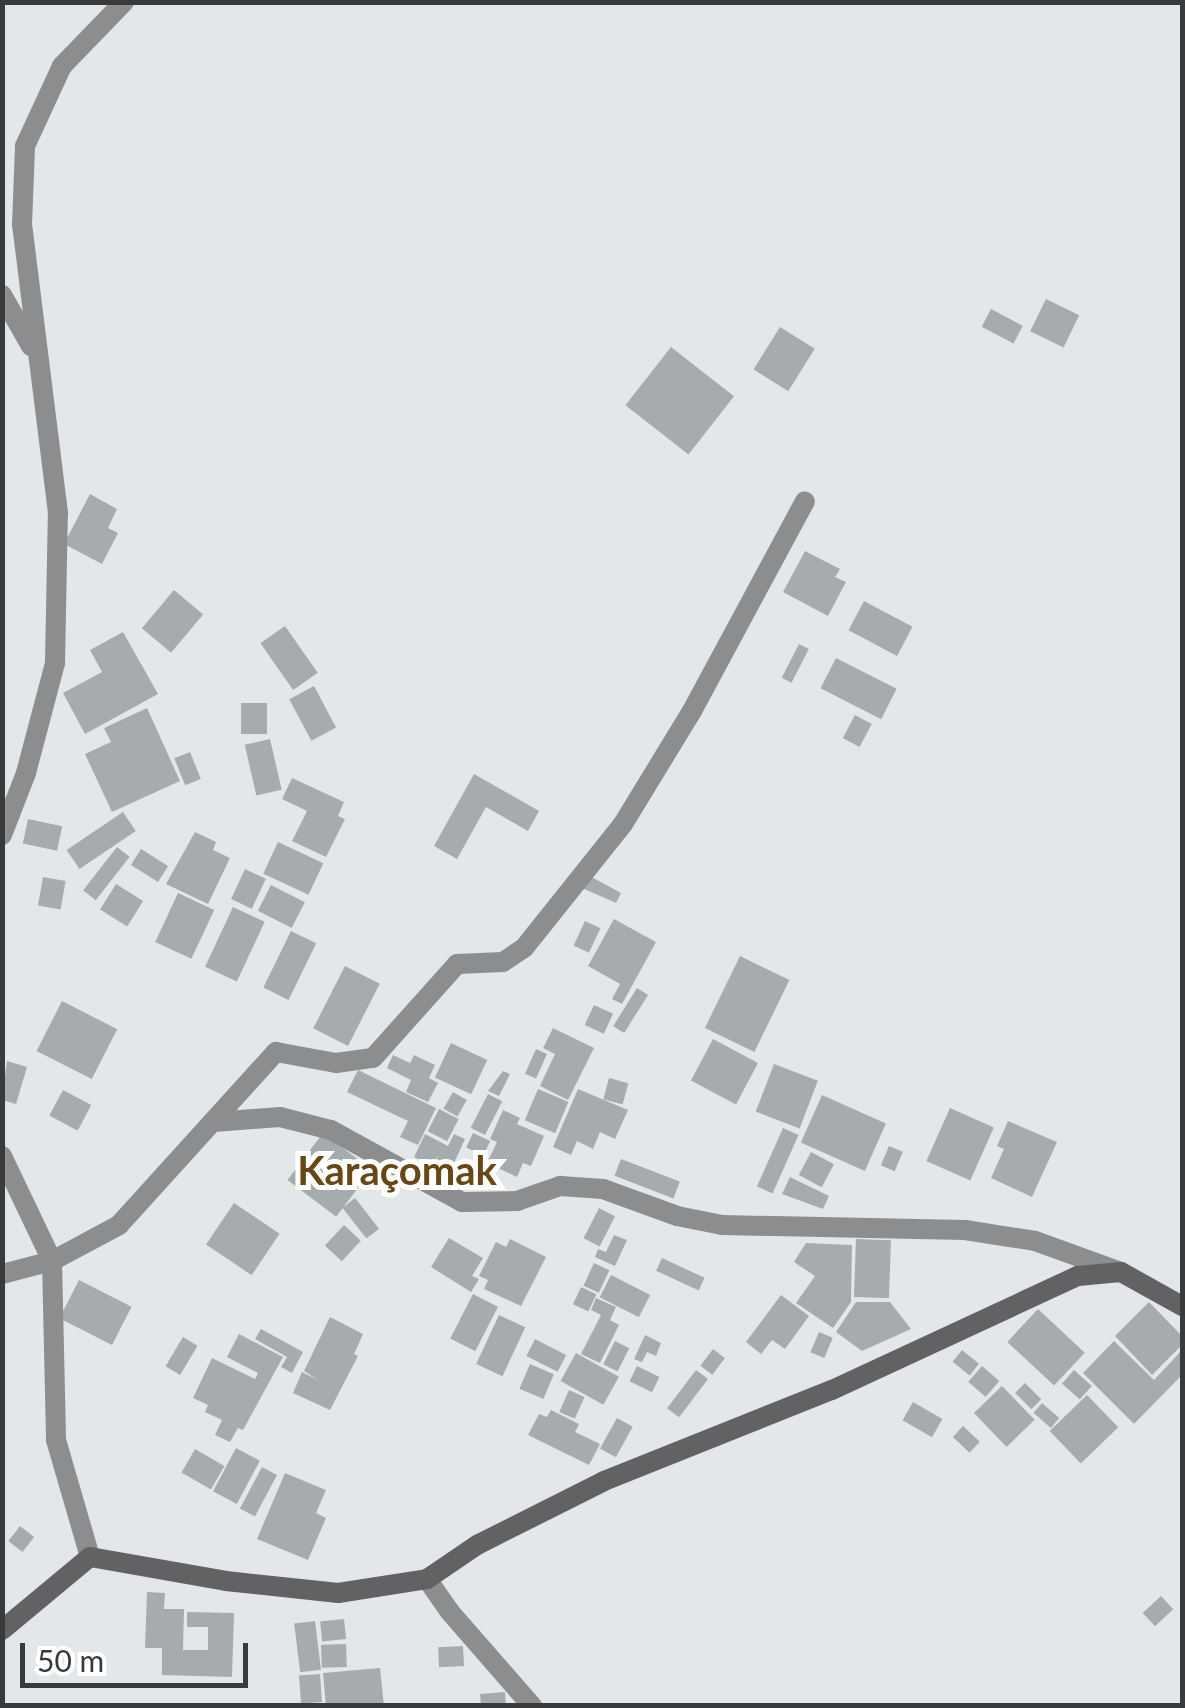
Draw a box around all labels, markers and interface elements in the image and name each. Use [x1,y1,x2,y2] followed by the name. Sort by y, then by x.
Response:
[297,1146,497,1194] district label: Karaçomak
[25,1623,252,1685] scale bar
[37,1642,104,1678] text: 50 m

